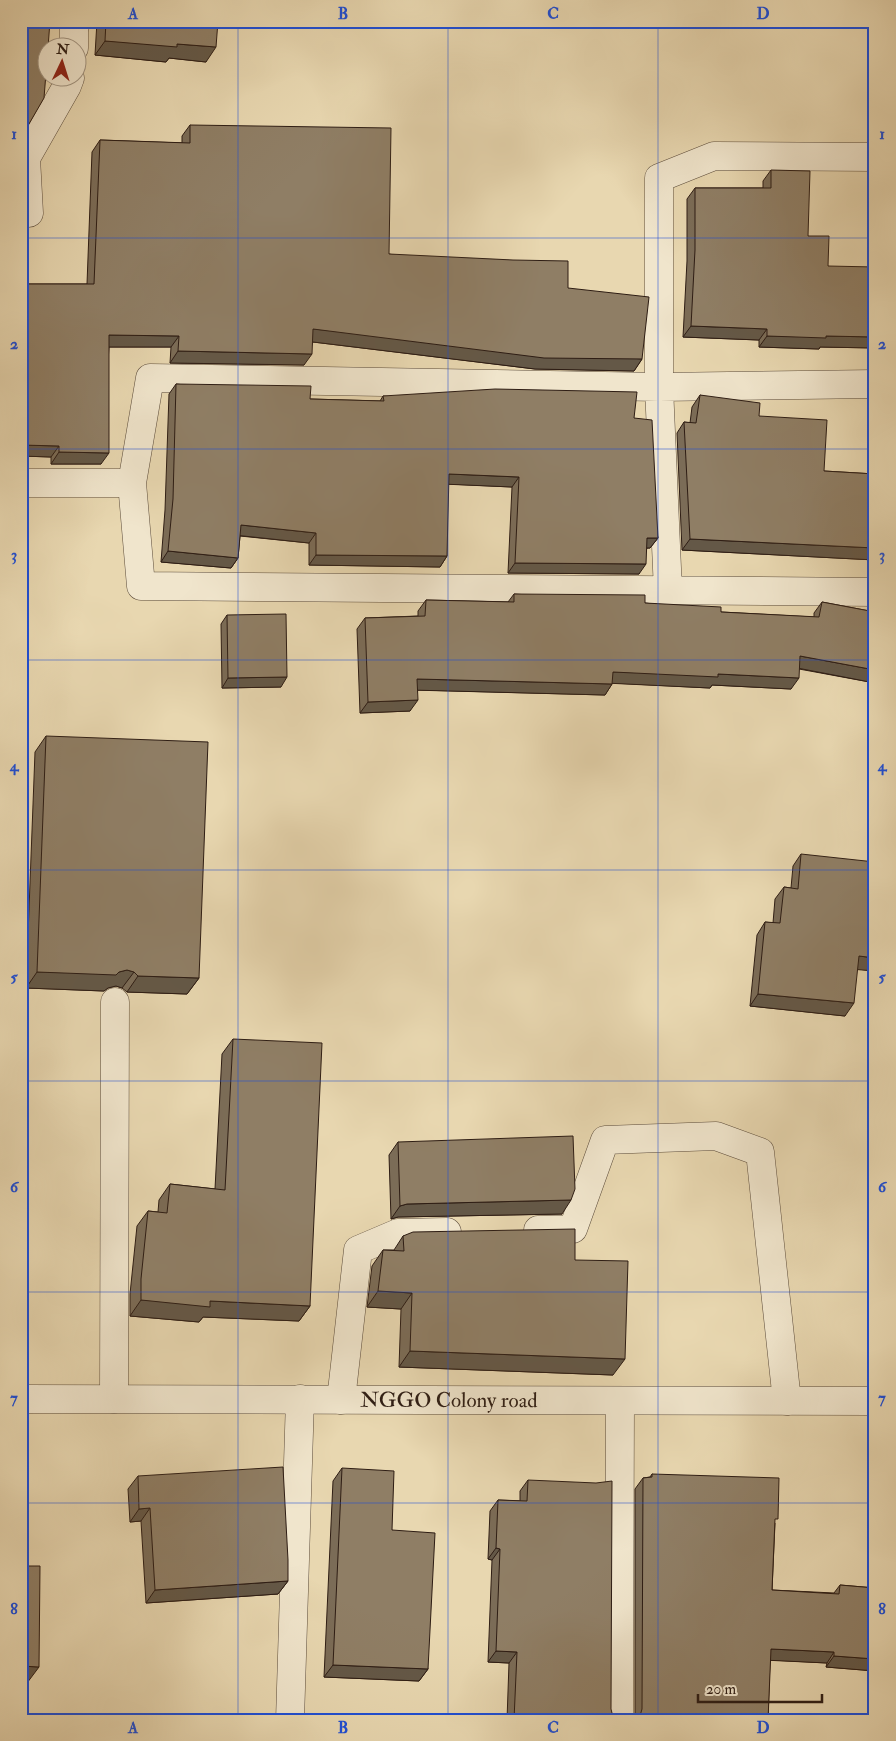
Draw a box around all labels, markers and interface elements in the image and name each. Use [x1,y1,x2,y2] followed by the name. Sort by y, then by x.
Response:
[127,4,139,24] text: A
[338,4,348,24] text: B
[547,4,559,24] text: C
[756,4,770,24] text: D
[38,38,88,88] north arrow
[55,41,70,58] text: N
[11,124,17,144] text: 1
[879,124,885,144] text: 1
[10,334,18,354] text: 2
[878,334,886,354] text: 2
[11,545,17,565] text: 3
[879,545,885,565] text: 3
[9,756,20,776] text: 4
[877,756,888,776] text: 4
[10,967,18,987] text: 5
[878,967,886,987] text: 5
[10,1177,20,1197] text: 6
[878,1177,888,1197] text: 6
[360,1387,538,1414] street label: NGGO Colony road
[10,1388,18,1408] text: 7
[878,1388,886,1408] text: 7
[10,1599,18,1619] text: 8
[878,1599,886,1619] text: 8
[698,1671,822,1703] scale bar
[706,1680,736,1699] text: 20 m
[127,1718,139,1738] text: A
[338,1718,348,1738] text: B
[547,1718,559,1738] text: C
[756,1718,770,1738] text: D

